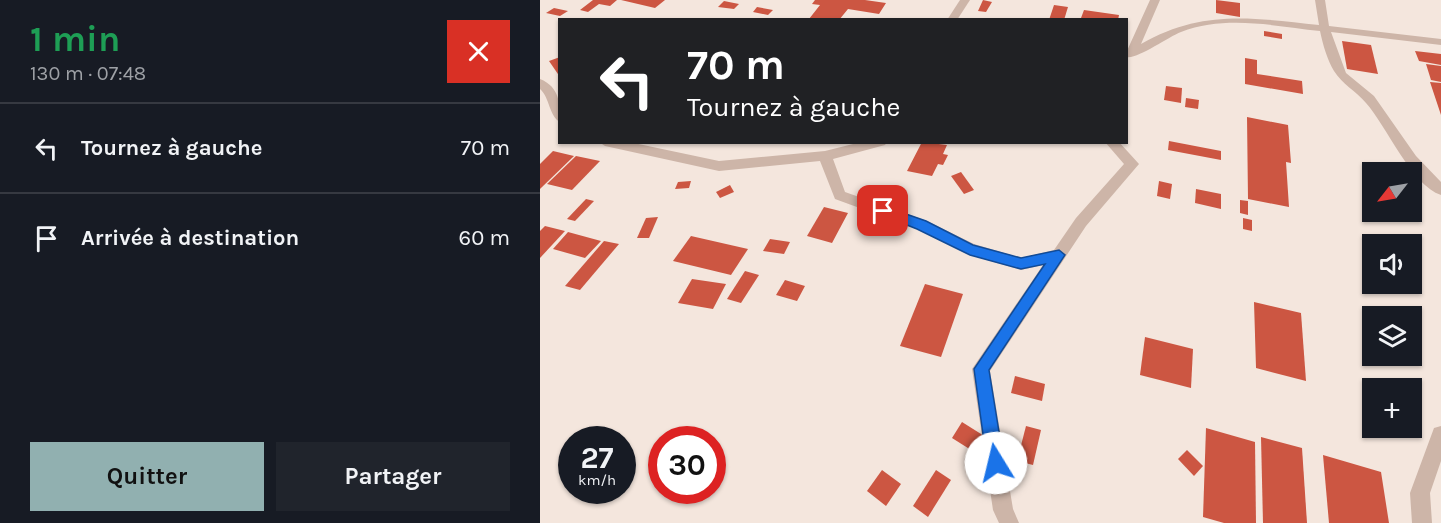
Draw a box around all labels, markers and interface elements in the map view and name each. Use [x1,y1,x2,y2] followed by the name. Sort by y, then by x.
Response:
[30,18,120,60] text: 1 min
[447,20,510,83] button: close
[687,40,785,90] text: 70 m
[588,42,666,120] icon: left
[30,62,146,85] text: 130 m · 07:48
[687,91,900,123] text: Tournez à gauche
[30,132,63,165] icon: left
[81,135,262,161] text: Tournez à gauche
[461,135,510,161] text: 70 m
[1362,162,1422,222] north arrow
[1362,162,1422,438] map controls
[857,185,908,236] pin
[866,194,899,227] icon: arrive
[30,222,63,255] icon: arrive
[81,225,299,251] text: Arrivée à destination
[459,225,510,251] text: 60 m
[1362,234,1422,294] button: sound
[1362,306,1422,366] button: layers
[1362,378,1422,438] button: +
[648,426,726,504] speed limit sign: 30
[964,431,1028,495] position arrow
[580,440,614,476] text: 27
[30,442,264,511] button: Quitter
[276,442,510,511] button: Partager
[578,471,616,489] text: km/h

